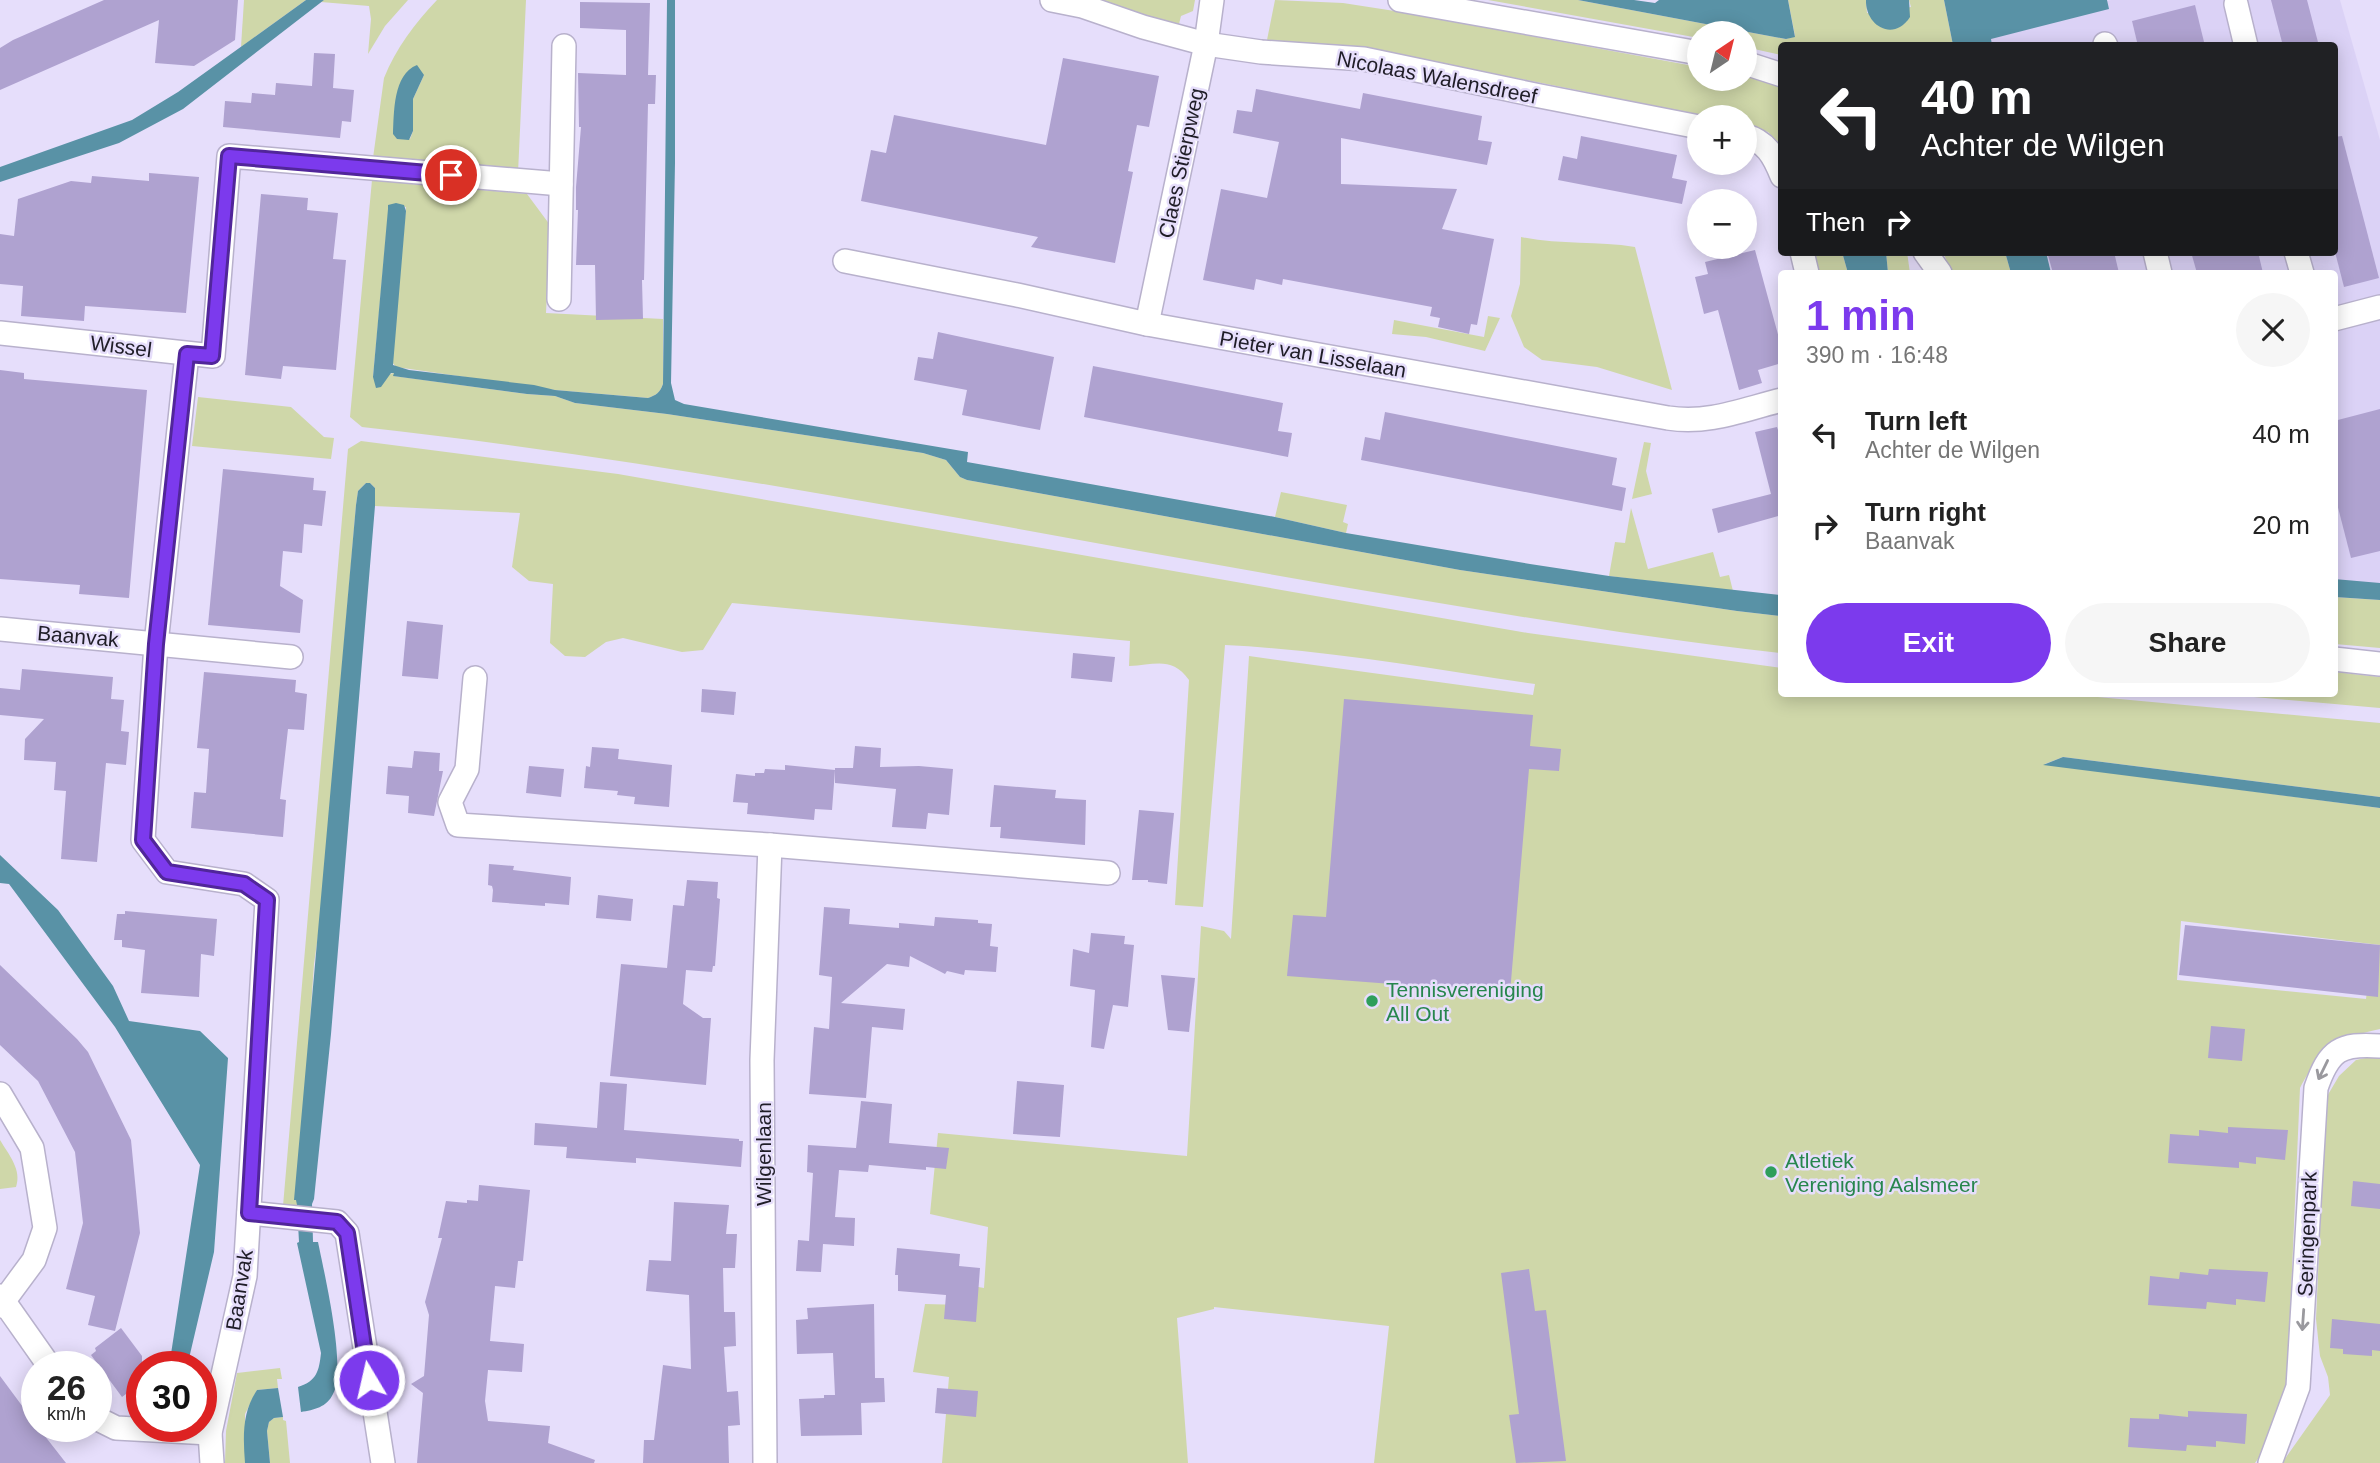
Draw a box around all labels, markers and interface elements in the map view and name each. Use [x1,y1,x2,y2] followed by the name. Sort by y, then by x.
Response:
[1687,21,1757,91] north arrow
[1687,21,1757,259] map controls
[1335,46,1539,108] street label: Nicolaas Walensdreef
[1806,70,1897,161] icon: left
[1921,70,2033,124] text: 40 m
[1154,86,1208,240] street label: Claes Stierpweg
[1687,105,1757,175] button: +
[1921,127,2165,163] text: Achter de Wilgen
[421,145,481,205] pin
[432,156,470,194] icon: arrive
[1687,189,1757,259] button: −
[1879,203,1917,241] icon: right
[1806,207,1865,237] text: Then
[1806,292,1916,339] text: 1 min
[2236,293,2310,367] button: close
[1218,326,1408,382] street label: Pieter van Lisselaan
[89,331,153,361] street label: Wissel
[1806,342,1948,368] text: 390 m · 16:48
[1865,406,1967,436] text: Turn left
[1806,416,1844,454] icon: left
[2252,419,2310,449] text: 40 m
[1865,437,2040,463] text: Achter de Wilgen
[1865,497,1986,527] text: Turn right
[1806,507,1844,545] icon: right
[2252,510,2310,540] text: 20 m
[1865,528,1955,554] text: Baanvak
[1806,603,2051,683] button: Exit
[2065,603,2310,683] button: Share
[36,621,120,651] street label: Baanvak
[1386,978,1544,1025] place label: Tennisvereniging All Out
[1364,993,1380,1009] marker: Tennisvereniging All Out
[2316,1060,2330,1080] one-way arrow
[752,1102,775,1206] street label: Wilgenlaan
[1785,1149,1978,1196] place label: Atletiek Vereniging Aalsmeer
[1763,1164,1779,1180] marker: Atletiek Vereniging Aalsmeer
[2293,1171,2321,1297] street label: Seringenpark
[221,1247,257,1332] street label: Baanvak
[2296,1308,2309,1331] one-way arrow
[332,1343,406,1417] position arrow
[126,1351,217,1442] speed limit sign: 30
[47,1368,86,1407] text: 26
[47,1404,86,1424] text: km/h

